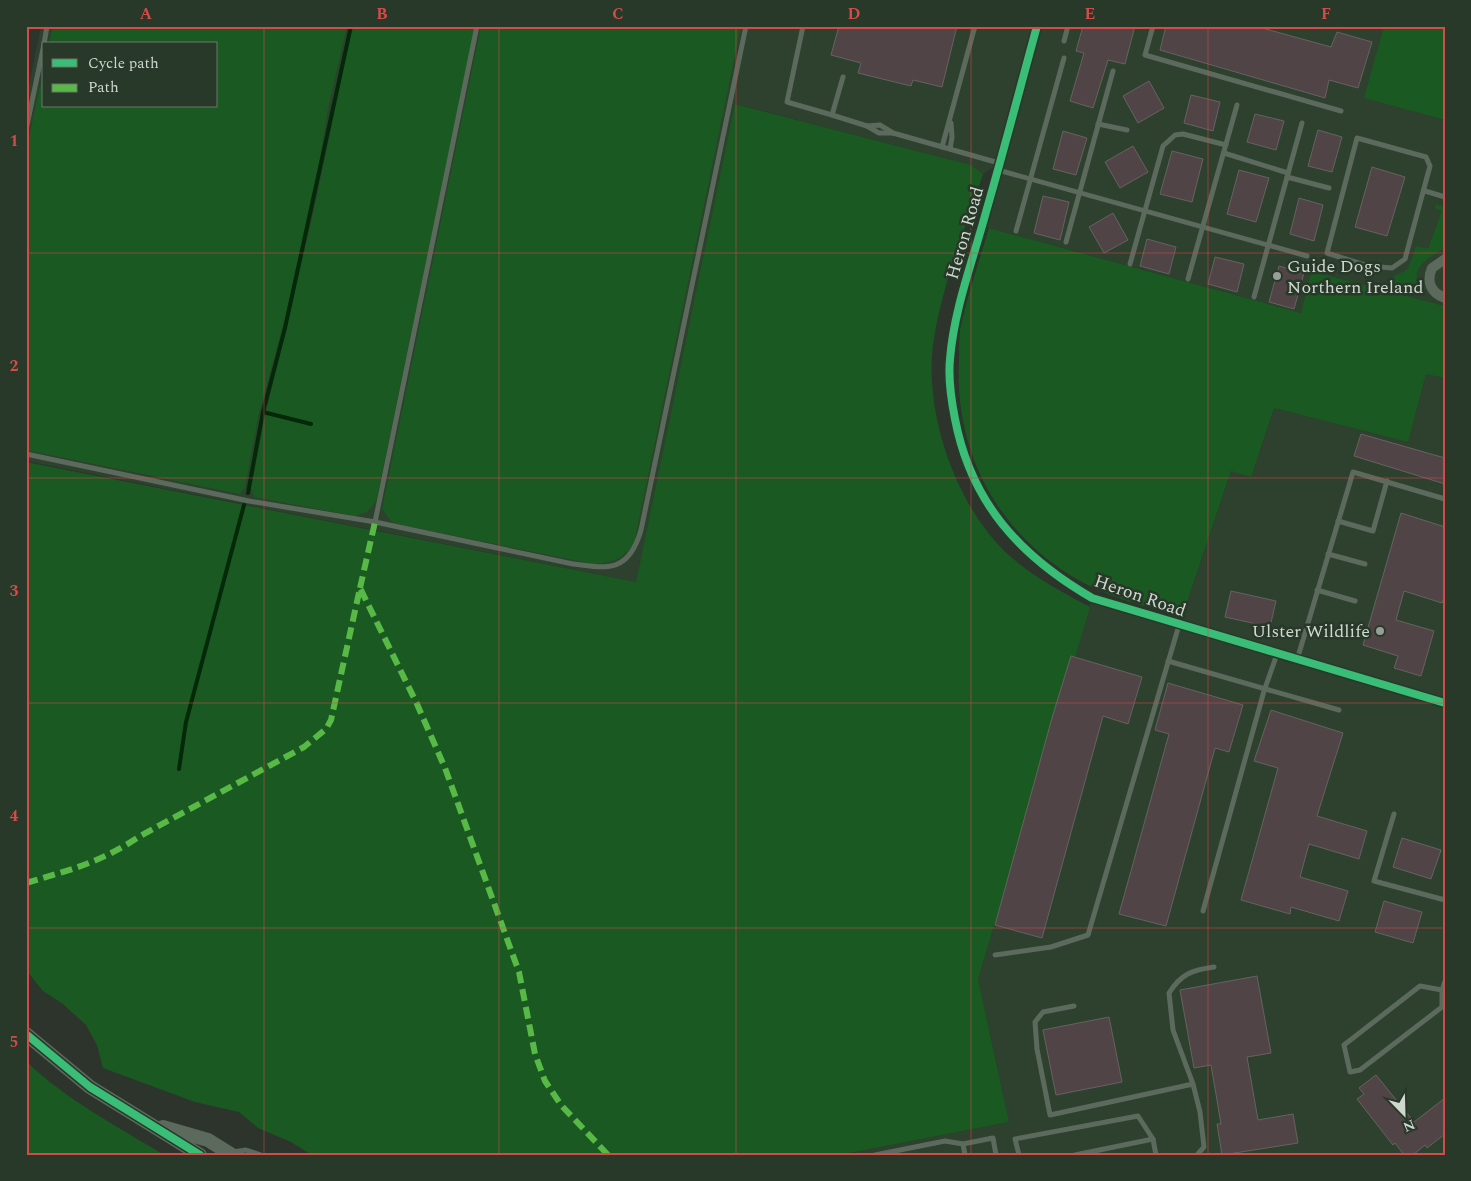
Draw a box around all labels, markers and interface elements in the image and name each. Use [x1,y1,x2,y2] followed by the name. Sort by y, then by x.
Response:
[140,2,153,26] text: A
[376,2,388,26] text: B
[612,2,624,26] text: C
[848,2,861,26] text: D
[1085,2,1095,26] text: E
[1321,2,1331,26] text: F
[42,42,218,108] legend
[88,52,159,75] text: Cycle path
[88,76,119,99] text: Path
[10,129,18,153] text: 1
[939,183,991,283] street label: Heron Road
[1287,253,1423,301] place label: Guide Dogs Northern Ireland
[1271,270,1283,282] marker: Guide Dogs Northern Ireland
[10,354,19,378] text: 2
[1090,568,1190,624] street label: Heron Road
[10,579,19,603] text: 3
[1252,618,1370,645] place label: Ulster Wildlife
[1374,625,1386,637] marker: Ulster Wildlife
[10,804,19,828] text: 4
[10,1030,18,1054] text: 5
[1378,1088,1428,1138] north arrow
[1400,1114,1418,1137] text: N

